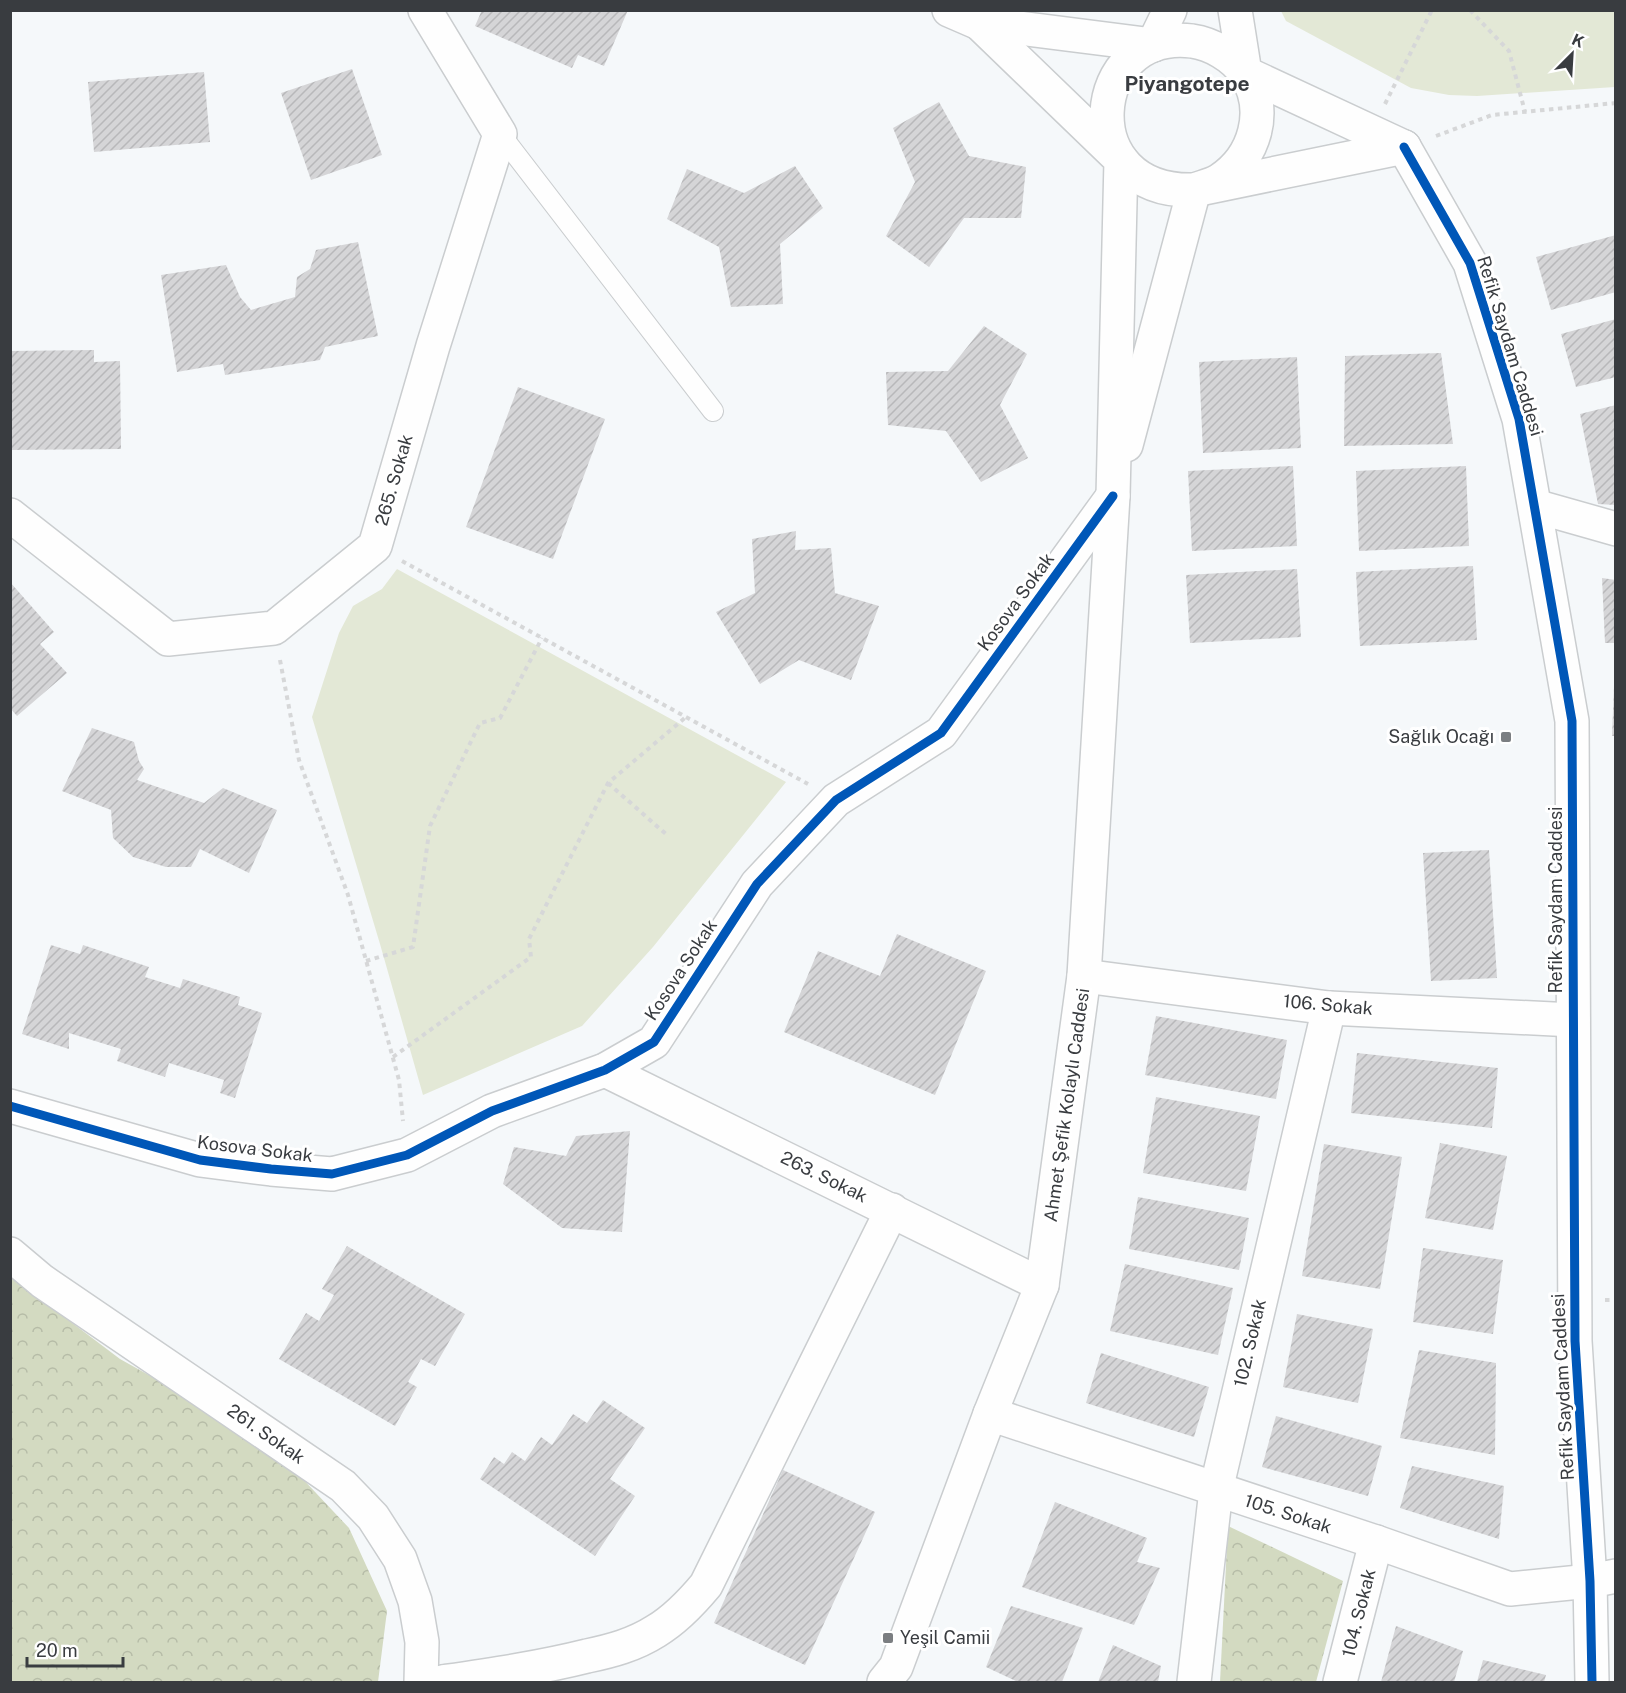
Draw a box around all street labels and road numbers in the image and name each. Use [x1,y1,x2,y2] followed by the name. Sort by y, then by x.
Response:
[1473,253,1548,438] street label: Refik Saydam Caddesi
[370,432,417,528] street label: 265. Sokak
[973,548,1058,655] street label: Kosova Sokak
[1545,807,1566,993] street label: Refik Saydam Caddesi
[640,915,721,1024] street label: Kosova Sokak
[1040,987,1093,1223] street label: Ahmet Şefik Kolaylı Caddesi
[1282,990,1374,1019] street label: 106. Sokak
[196,1131,314,1166] street label: Kosova Sokak
[778,1147,871,1207] street label: 263. Sokak
[1547,1293,1578,1481] street label: Refik Saydam Caddesi
[1229,1297,1270,1389] street label: 102. Sokak
[224,1399,309,1468] street label: 261. Sokak
[1242,1490,1334,1537] street label: 105. Sokak
[1337,1567,1380,1659] street label: 104. Sokak

